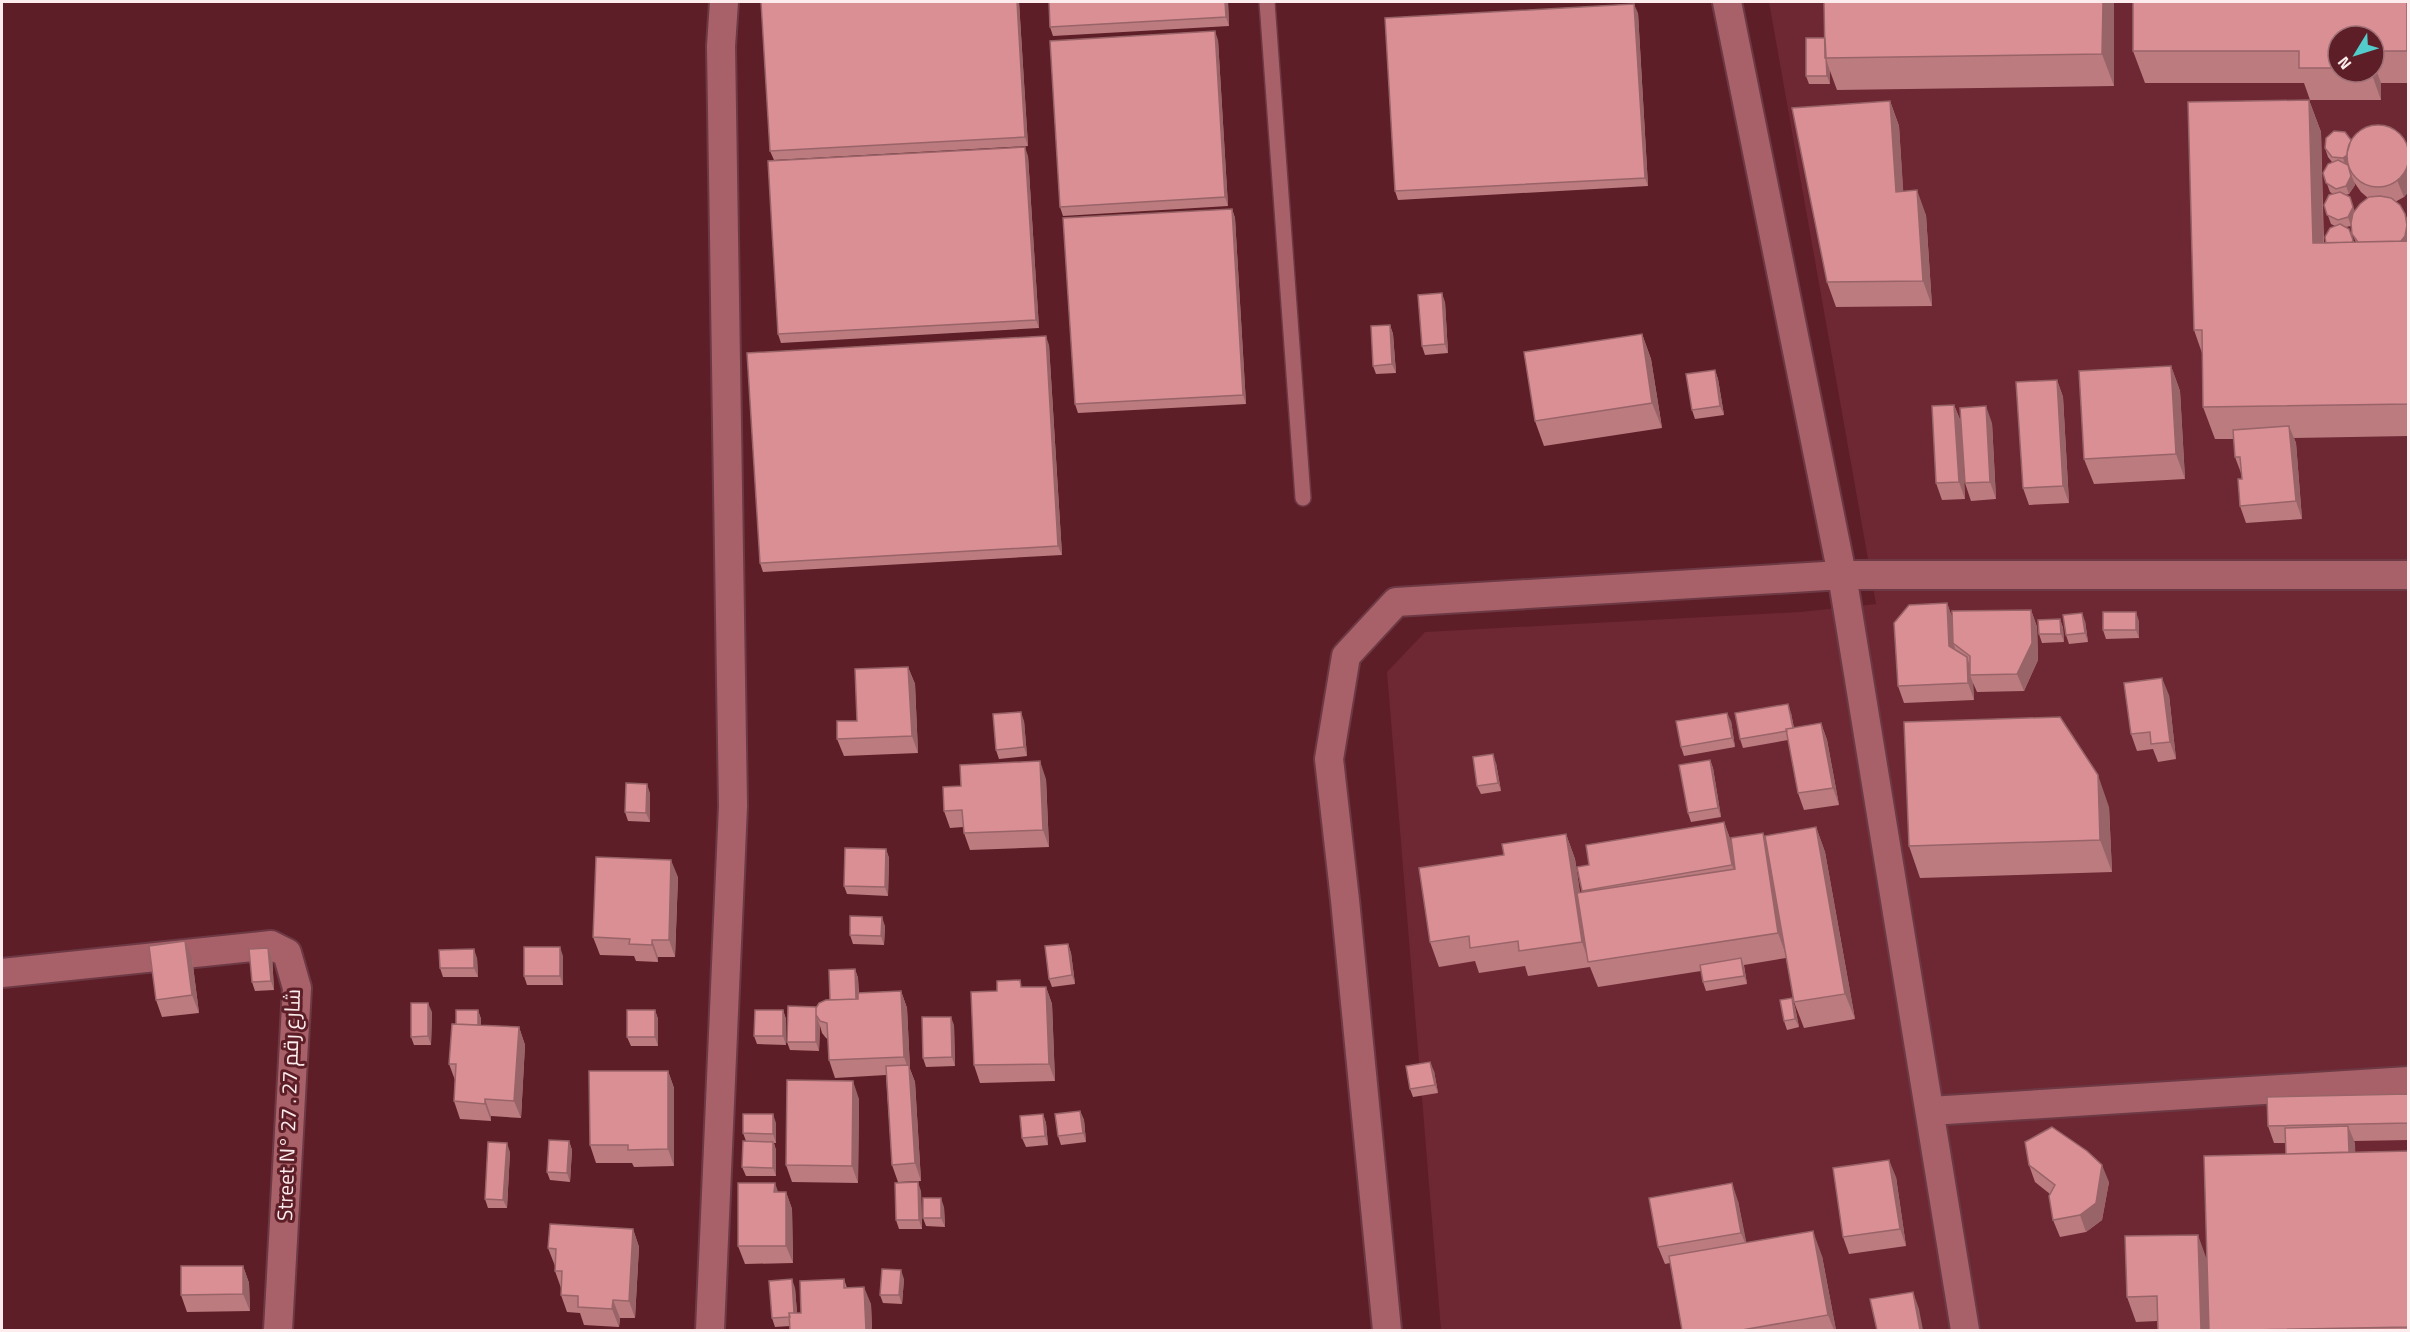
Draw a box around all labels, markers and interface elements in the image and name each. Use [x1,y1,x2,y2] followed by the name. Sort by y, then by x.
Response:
[2326,24,2386,84] north arrow
[2331,51,2357,75] text: N
[268,988,308,1222] street label: Street N° 27 . شارع رقم 27

